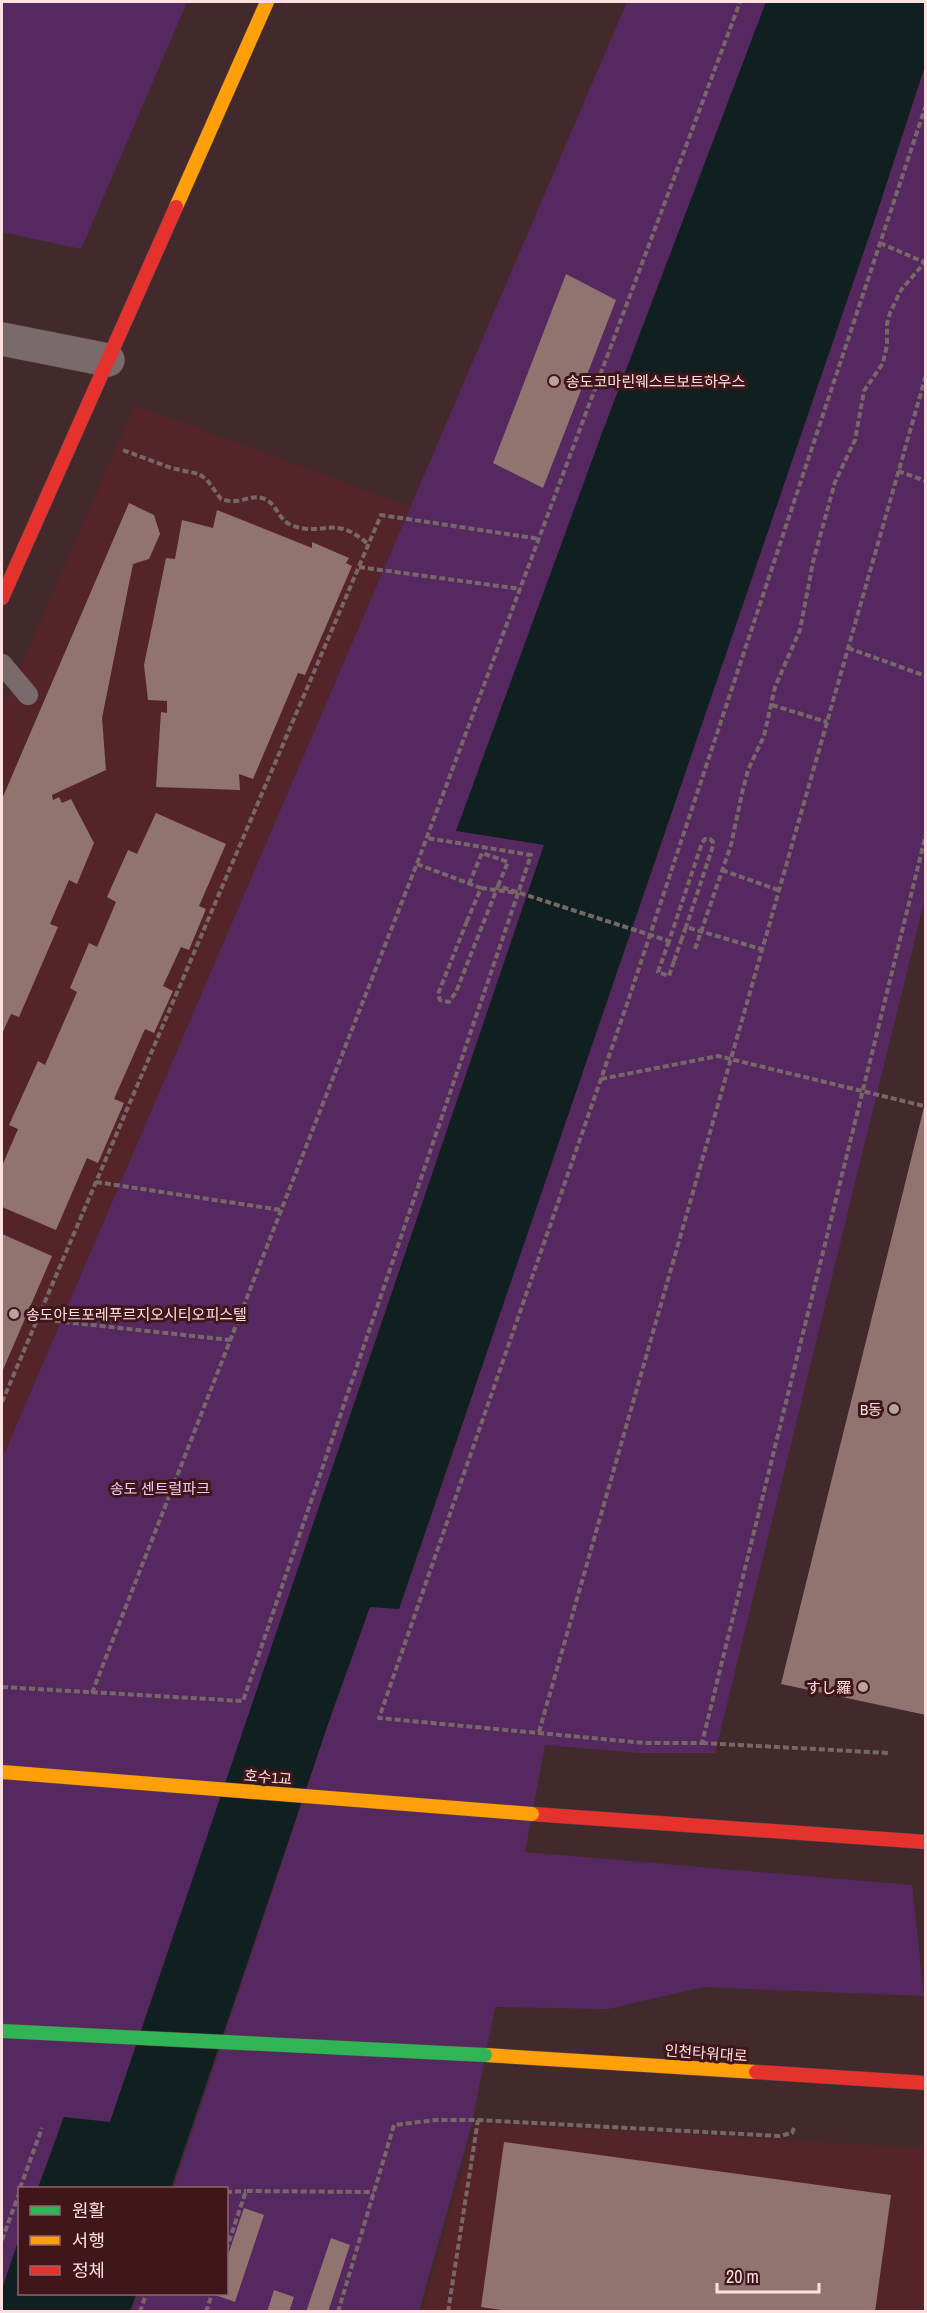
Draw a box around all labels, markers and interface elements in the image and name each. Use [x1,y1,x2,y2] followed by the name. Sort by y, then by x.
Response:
[566,371,746,392] place label: 송도코마린웨스트보트하우스
[547,374,561,388] marker: 송도코마린웨스트보트하우스
[26,1304,247,1325] place label: 송도아트포레푸르지오시티오피스텔
[7,1307,21,1321] marker: 송도아트포레푸르지오시티오피스텔
[860,1399,882,1420] place label: B동
[887,1402,901,1416] marker: B동
[110,1478,210,1499] park label: 송도 센트럴파크
[806,1677,851,1698] place label: すし羅
[856,1680,870,1694] marker: すし羅
[243,1764,293,1790] street label: 호수1교
[664,2040,748,2066] street label: 인천타워대로
[18,2187,228,2295] legend
[72,2198,105,2223] text: 원활
[72,2228,105,2253] text: 서행
[717,2256,819,2294] scale bar
[72,2258,105,2283] text: 정체
[726,2264,759,2289] text: 20 m

